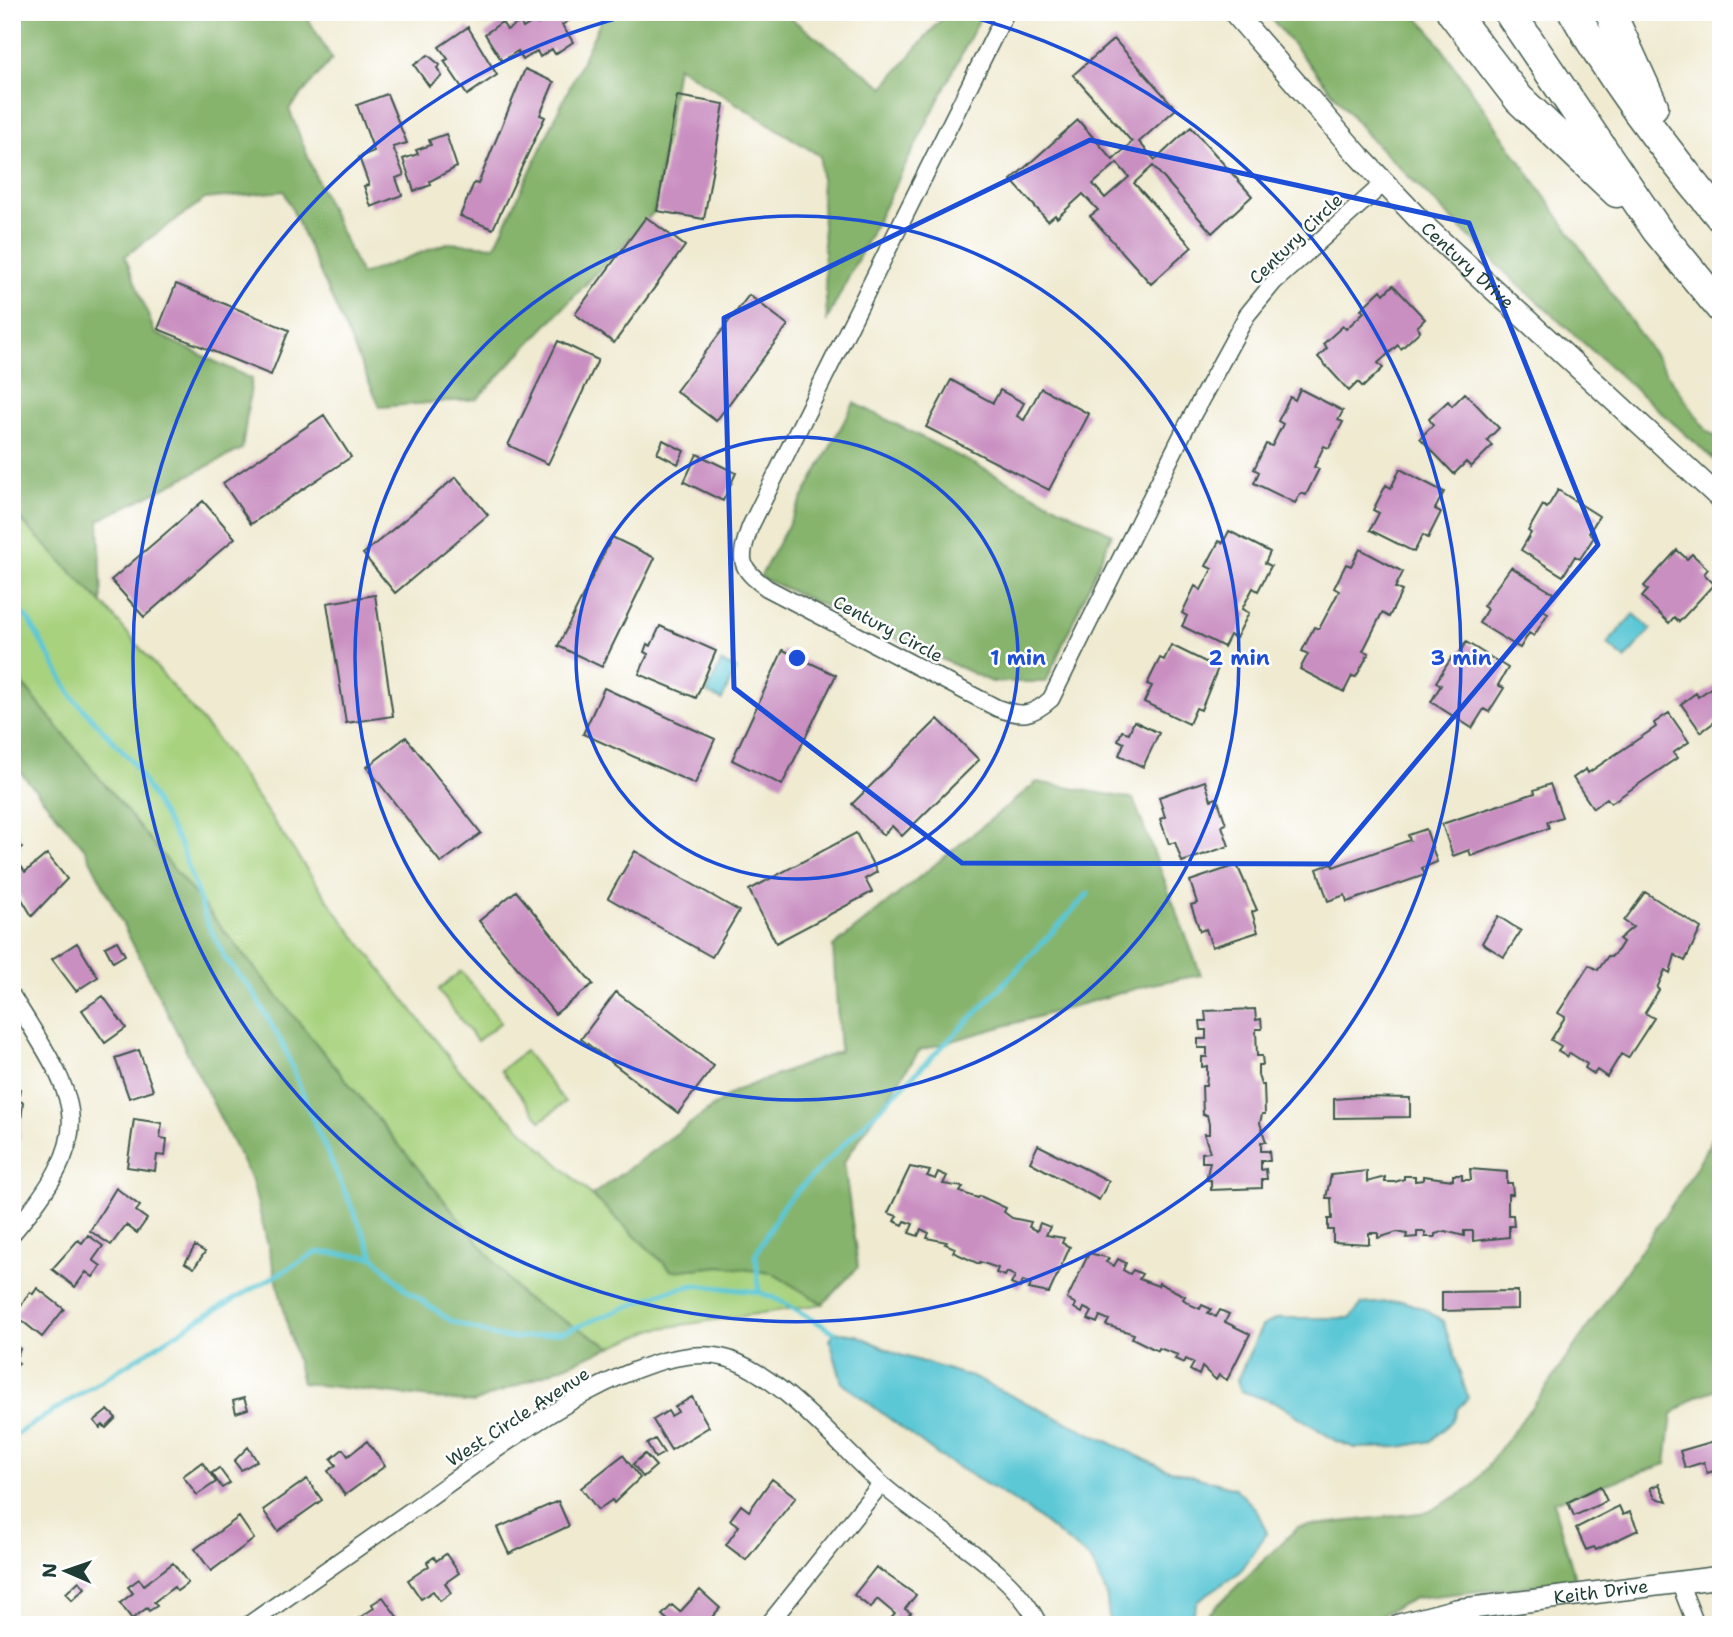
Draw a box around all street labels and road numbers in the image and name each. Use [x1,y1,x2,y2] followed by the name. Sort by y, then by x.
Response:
[1244,188,1348,290] street label: Century Circle
[1416,217,1519,314] street label: Century Drive
[829,590,947,668] street label: Century Circle
[442,1362,594,1472] street label: West Circle Avenue
[1552,1574,1650,1610] street label: Keith Drive

